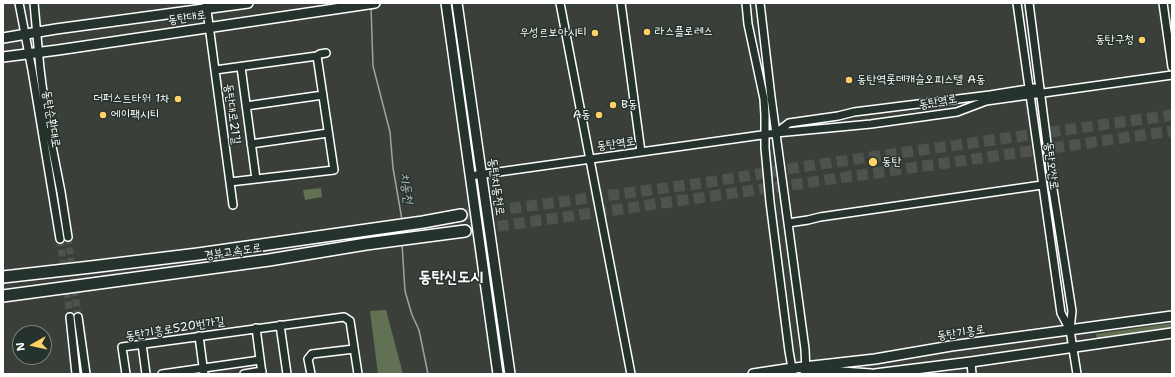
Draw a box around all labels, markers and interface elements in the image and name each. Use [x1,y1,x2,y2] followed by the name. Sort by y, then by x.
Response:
[167,8,207,28] street label: 동탄대로
[655,25,713,39] place label: 라스플로레스
[519,26,587,40] place label: 우성르보아시티
[642,27,652,37] marker: 라스플로레스
[590,28,600,38] marker: 우성르보아시티
[1095,33,1134,47] place label: 동탄구청
[1137,35,1147,45] marker: 동탄구청
[857,73,986,87] place label: 동탄역롯데캐슬오피스텔 A동
[844,75,854,85] marker: 동탄역롯데캐슬오피스텔 A동
[221,83,243,145] street label: 동탄대로21길
[39,89,63,149] street label: 동탄순환대로
[93,92,170,106] place label: 더퍼스트타워 1차
[918,92,958,112] street label: 동탄역로
[173,94,183,104] marker: 더퍼스트타워 1차
[621,98,638,112] place label: B동
[608,100,618,110] marker: B동
[111,108,159,122] place label: 에이팩시티
[573,108,591,122] place label: A동
[98,110,108,120] marker: 에이팩시티
[594,110,604,120] marker: A동
[596,134,636,154] street label: 동탄역로
[1041,141,1061,191] street label: 동탄오산로
[882,155,901,169] place label: 동탄
[867,156,879,168] marker: 동탄
[485,157,507,217] street label: 동탄치동천로
[396,171,416,205] water label: 치동천
[203,241,263,263] street label: 경부고속도로
[419,268,483,288] district label: 동탄신도시
[124,314,226,344] street label: 동탄기흥로520번가길
[936,323,986,343] street label: 동탄기흥로
[12,325,52,365] north arrow
[13,341,29,352] text: N

